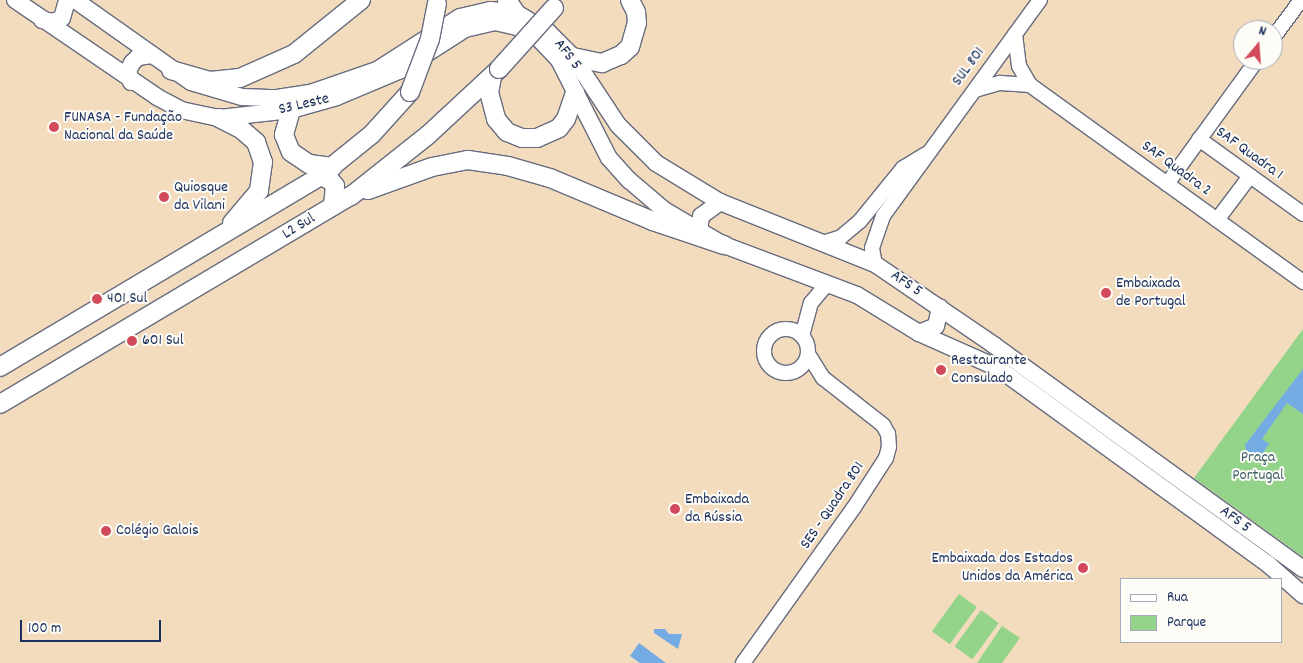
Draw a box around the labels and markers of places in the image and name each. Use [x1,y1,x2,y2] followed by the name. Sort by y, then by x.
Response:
[64,108,182,146] place label: FUNASA - Fundação Nacional da Saúde
[48,121,60,133] marker: FUNASA - Fundação Nacional da Saúde
[174,178,228,216] place label: Quiosque da Vilani
[158,191,170,203] marker: Quiosque da Vilani
[1116,274,1186,312] place label: Embaixada de Portugal
[1100,287,1112,299] marker: Embaixada de Portugal
[107,289,147,309] place label: 401 Sul
[91,293,103,305] marker: 401 Sul
[142,331,183,351] place label: 601 Sul
[126,335,138,347] marker: 601 Sul
[951,351,1027,389] place label: Restaurante Consulado
[935,364,947,376] marker: Restaurante Consulado
[685,490,749,528] place label: Embaixada da Rússia
[669,503,681,515] marker: Embaixada da Rússia
[116,521,199,541] place label: Colégio Galois
[100,525,112,537] marker: Colégio Galois
[931,549,1073,587] place label: Embaixada dos Estados Unidos da América
[1077,562,1089,574] marker: Embaixada dos Estados Unidos da América

